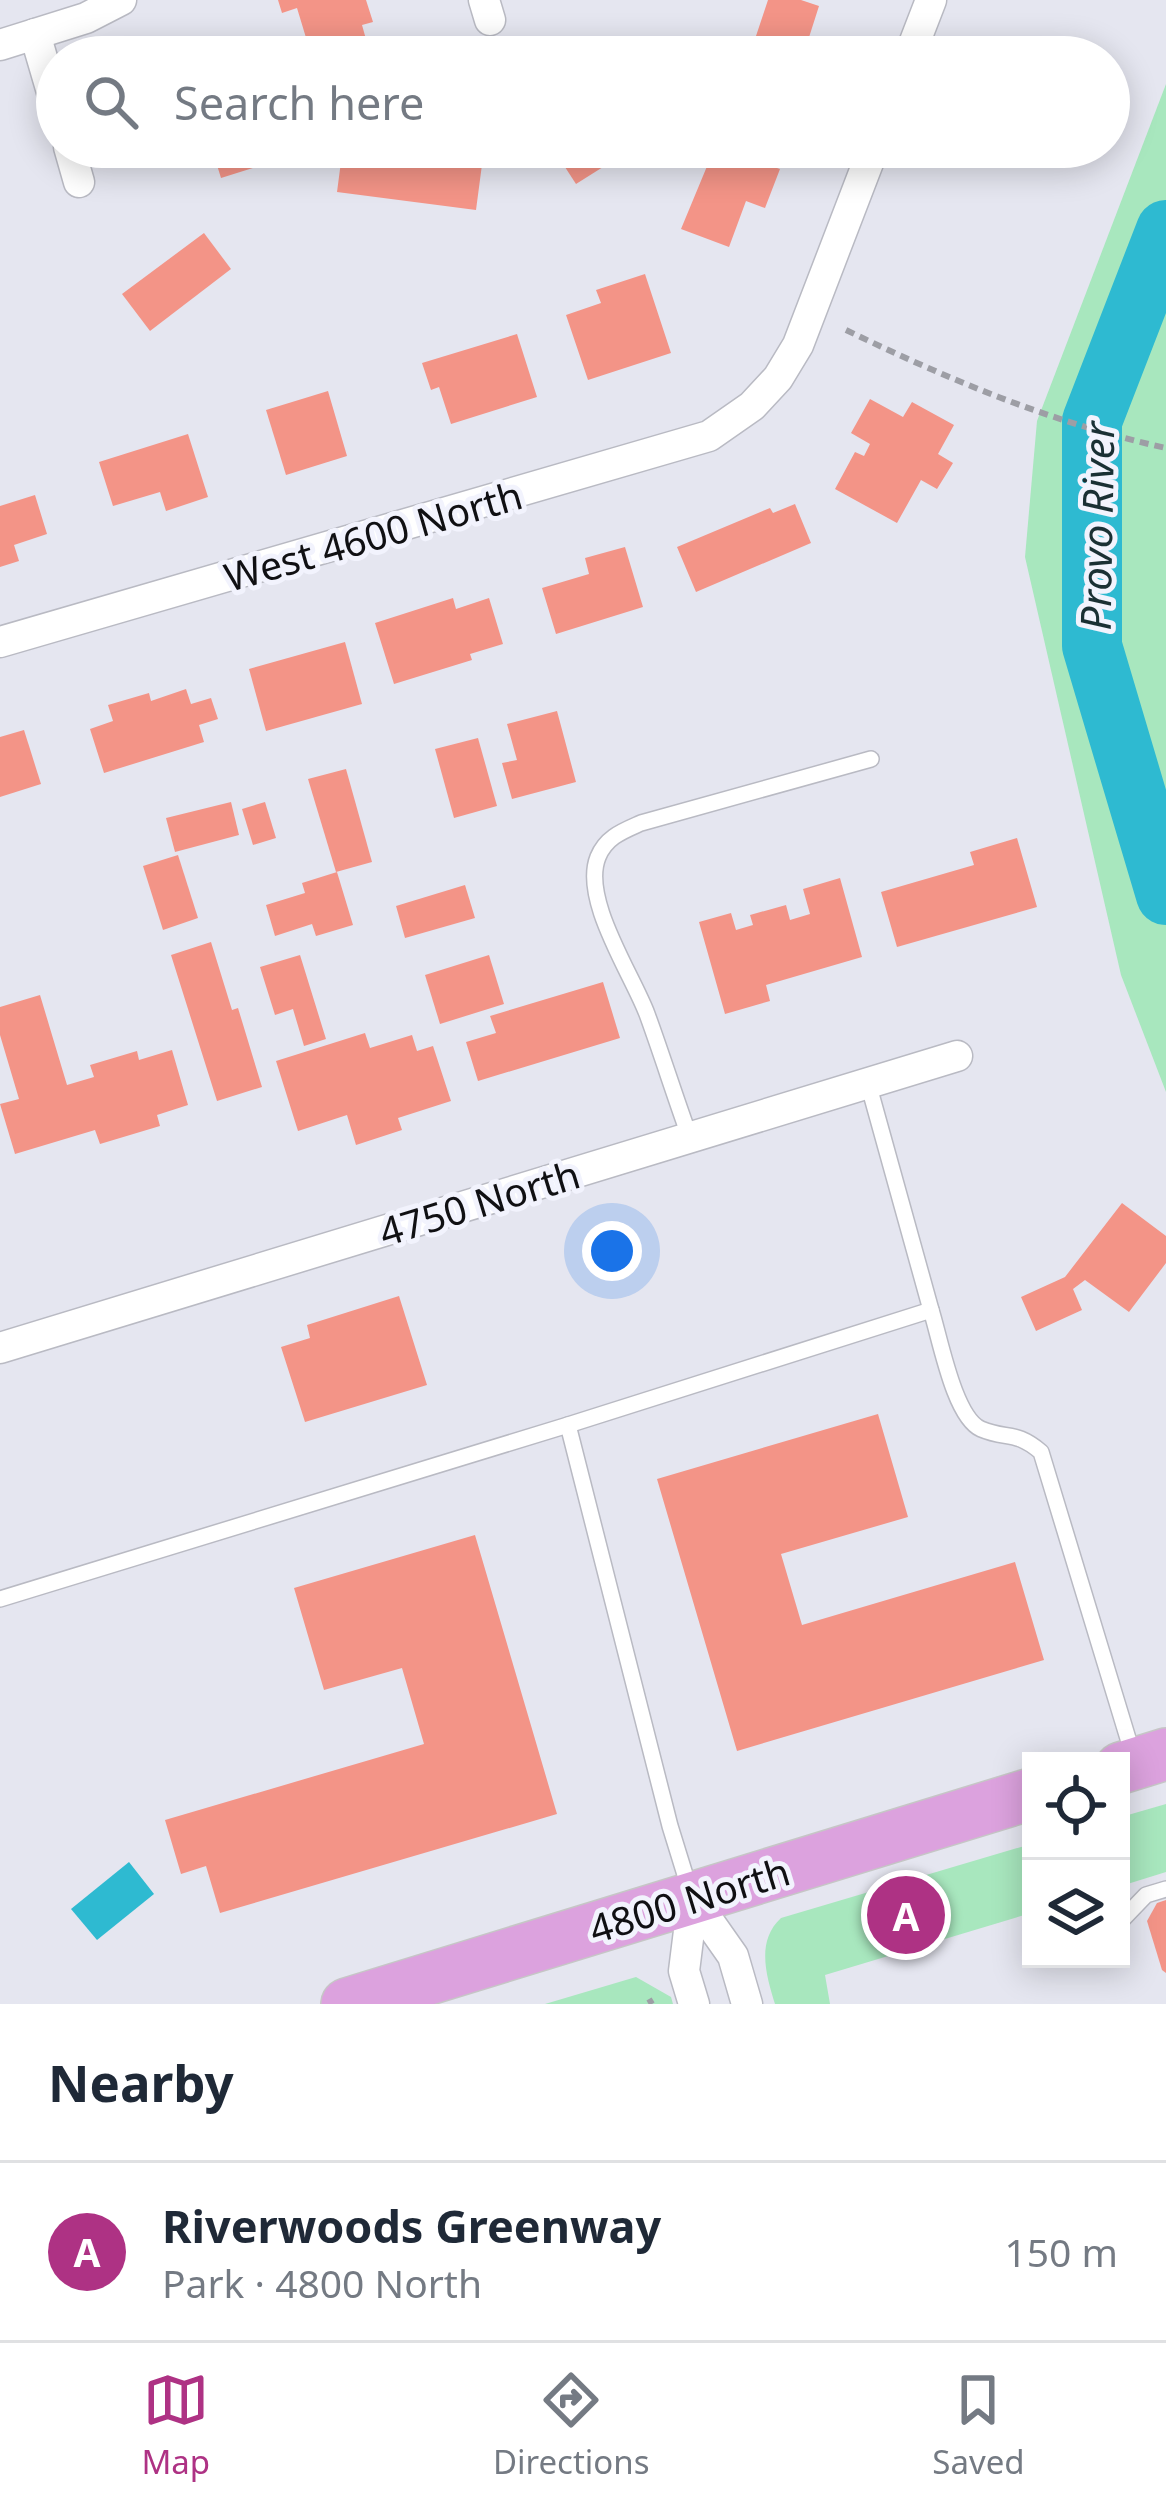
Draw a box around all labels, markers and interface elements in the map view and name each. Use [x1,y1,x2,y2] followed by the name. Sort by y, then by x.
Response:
[36,36,1130,168] search box
[78,69,144,135] icon: search
[174,72,424,133] text: Search here
[1066,419,1126,631] water label: Provo River
[218,467,528,603] street label: West 4600 North
[372,1146,586,1258] street label: 4750 North
[582,1221,642,1281] your location
[1022,1752,1130,1968] map controls
[1022,1752,1130,1860] button: locate
[582,1843,796,1955] street label: 4800 North
[1022,1860,1130,1968] button: layers
[867,1870,945,1960] pin: A
[48,2047,234,2117] text: Nearby
[162,2195,661,2256] text: Riverwoods Greenway
[74,2225,101,2278] text: A
[1004,2225,1118,2278] text: 150 m
[162,2256,482,2309] text: Park · 4800 North
[141,2367,210,2484] tab: Map
[493,2367,650,2484] tab: Directions
[932,2367,1025,2484] tab: Saved

